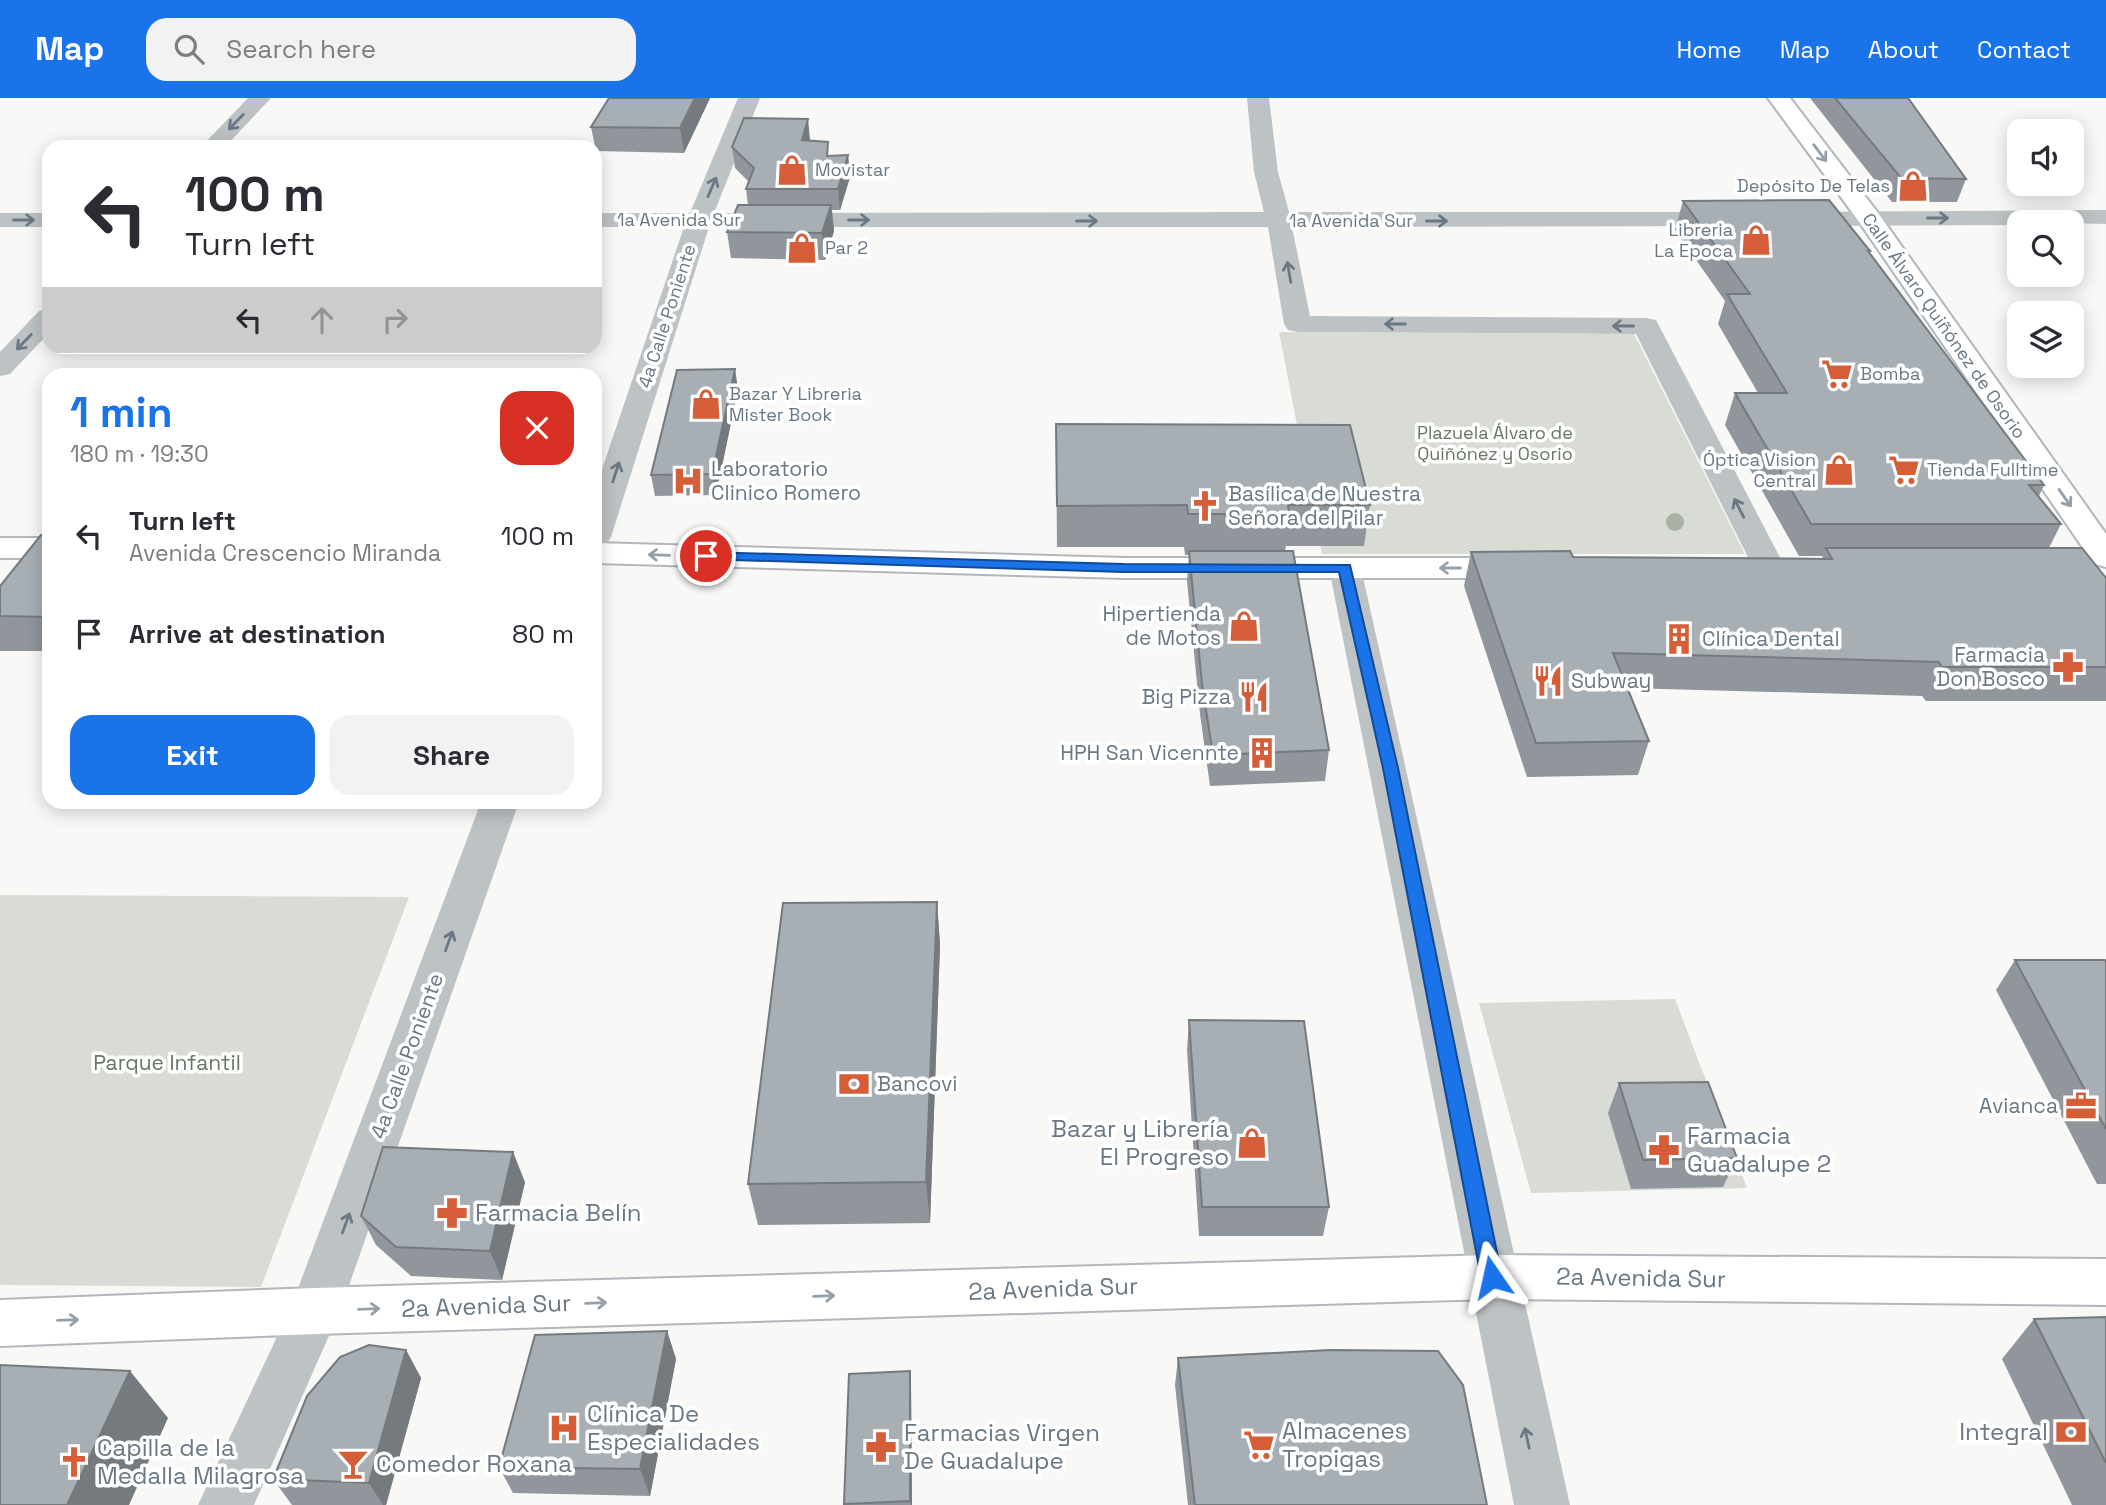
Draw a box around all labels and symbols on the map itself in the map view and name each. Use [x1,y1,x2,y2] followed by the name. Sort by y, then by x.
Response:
[227,114,244,131] one-way arrow
[1812,143,1827,162] one-way arrow
[775,153,809,187] shop icon: Movistar
[815,158,890,181] place label: Movistar
[1896,169,1930,203] shop icon: Depósito De Telas
[1737,174,1890,197] place label: Depósito De Telas
[706,177,719,199] one-way arrow
[617,208,741,231] street label: 1a Avenida Sur
[1857,208,2031,443] street label: Calle Álvaro Quiñónez de Osorio
[1289,209,1413,232] street label: 1a Avenida Sur
[1926,211,1949,225] one-way arrow
[13,213,36,227] one-way arrow
[847,213,870,227] one-way arrow
[1075,214,1098,228] one-way arrow
[1425,214,1448,228] one-way arrow
[1654,218,1733,262] place label: Libreria La Epoca
[1739,223,1773,257] shop icon: Libreria La Epoca
[785,231,819,265] shop icon: Par 2
[825,236,868,259] place label: Par 2
[633,241,701,390] street label: 4a Calle Poniente
[1281,261,1295,284] one-way arrow
[1384,317,1407,331] one-way arrow
[1611,319,1634,333] one-way arrow
[16,333,33,350] one-way arrow
[1820,357,1854,391] supermarket icon: Bomba
[1860,362,1920,385] place label: Bomba
[729,382,862,426] place label: Bazar Y Libreria Mister Book
[689,387,723,421] shop icon: Bazar Y Libreria Mister Book
[1417,421,1573,465] park label: Plazuela Álvaro de Quiñónez y Osorio
[1703,448,1816,492] place label: Óptica Vision Central
[1822,453,1856,487] shop icon: Óptica Vision Central
[1887,453,1921,487] supermarket icon: Tienda Fulltime
[711,455,861,506] place label: Laboratorio Clinico Romero
[1927,458,2058,481] place label: Tienda Fulltime
[611,462,623,484] one-way arrow
[671,464,705,498] hospital icon: Laboratorio Clinico Romero
[1228,480,1421,531] place label: Basílica de Nuestra Señora del Pilar
[2058,488,2072,507] one-way arrow
[1188,489,1222,523] church icon: Basílica de Nuestra Señora del Pilar
[1731,498,1745,519] one-way arrow
[676,526,736,586] pin
[648,548,671,562] one-way arrow
[1439,561,1462,575] one-way arrow
[1102,600,1221,651] place label: Hipertienda de Motos
[1227,609,1261,643] shop icon: Hipertienda de Motos
[1662,622,1696,656] building icon: Clínica Dental
[1702,625,1840,652] place label: Clínica Dental
[1936,641,2045,692] place label: Farmacia Don Bosco
[2051,650,2085,684] pharmacy icon: Farmacia Don Bosco
[1531,664,1565,698] restaurant icon: Subway
[1571,667,1651,694] place label: Subway
[1237,680,1271,714] restaurant icon: Big Pizza
[1141,683,1231,710] place label: Big Pizza
[1245,736,1279,770] building icon: HPH San Vicennte
[1060,739,1239,766] place label: HPH San Vicennte
[444,930,456,952] one-way arrow
[364,969,449,1142] street label: 4a Calle Poniente
[93,1049,241,1076] park label: Parque Infantil
[837,1067,871,1101] bank icon: Bancovi
[877,1070,957,1097] place label: Bancovi
[2064,1089,2098,1123] office icon: Avianca
[1979,1092,2058,1119] place label: Avianca
[1051,1113,1229,1172] place label: Bazar y Librería El Progreso
[1687,1120,1831,1179] place label: Farmacia Guadalupe 2
[1235,1126,1269,1160] shop icon: Bazar y Librería El Progreso
[1647,1133,1681,1167] pharmacy icon: Farmacia Guadalupe 2
[435,1196,469,1230] pharmacy icon: Farmacia Belín
[475,1197,642,1228] place label: Farmacia Belín
[341,1213,354,1235] one-way arrow
[1455,1240,1529,1314] position arrow
[1556,1261,1726,1294] street label: 2a Avenida Sur
[968,1270,1138,1307] street label: 2a Avenida Sur
[401,1287,571,1324] street label: 2a Avenida Sur
[812,1289,835,1303] one-way arrow
[585,1296,608,1309] one-way arrow
[357,1302,380,1316] one-way arrow
[56,1314,79,1327] one-way arrow
[587,1398,760,1457] place label: Clínica De Especialidades
[547,1411,581,1445] hospital icon: Clínica De Especialidades
[1282,1415,1407,1474] place label: Almacenes Tropigas
[2054,1415,2088,1449] bank icon: Integral
[1959,1416,2048,1447] place label: Integral
[904,1417,1100,1476] place label: Farmacias Virgen De Guadalupe
[1520,1427,1533,1450] one-way arrow
[1242,1428,1276,1462] supermarket icon: Almacenes Tropigas
[864,1430,898,1464] pharmacy icon: Farmacias Virgen De Guadalupe
[97,1432,304,1491] place label: Capilla de la Medalla Milagrosa
[57,1445,91,1479] church icon: Capilla de la Medalla Milagrosa
[336,1447,370,1481] bar icon: Comedor Roxana
[376,1448,572,1479] place label: Comedor Roxana

